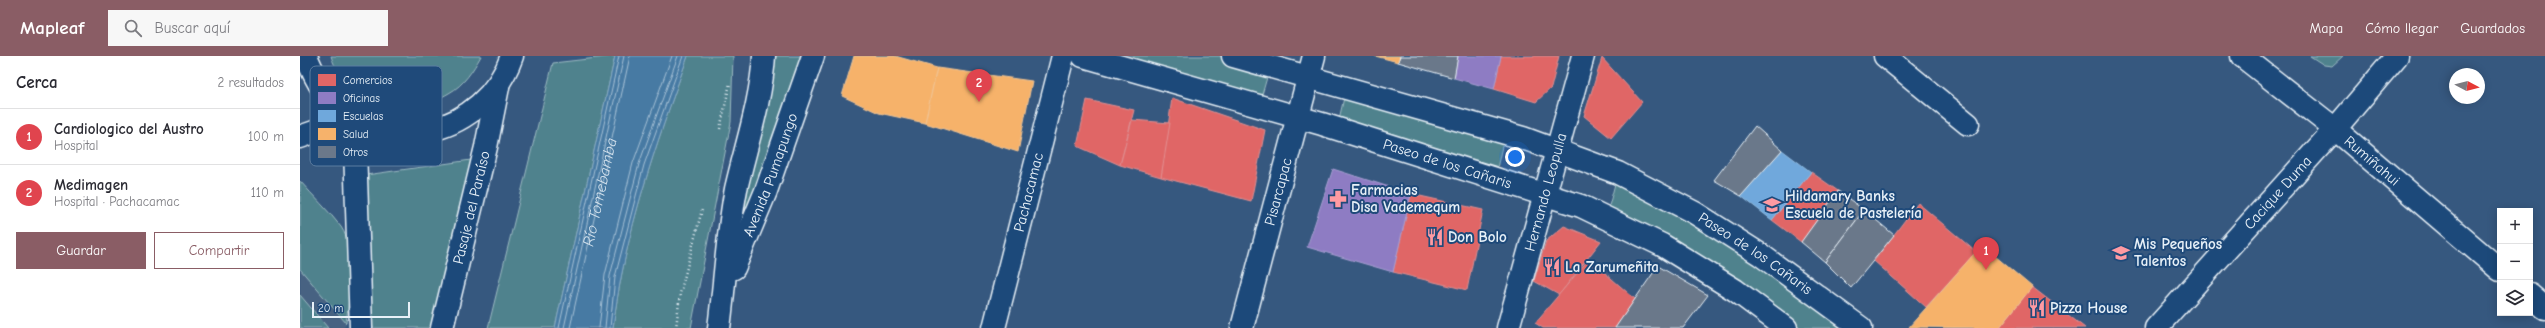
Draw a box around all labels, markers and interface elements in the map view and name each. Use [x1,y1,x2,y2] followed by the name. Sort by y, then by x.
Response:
[108,10,388,46] search box
[20,17,84,39] text: Mapleaf
[122,17,144,39] icon: search
[154,19,230,37] text: Buscar aquí
[2310,20,2343,37] text: Mapa
[2365,20,2438,37] text: Cómo llegar
[2460,20,2525,37] text: Guardados
[310,66,442,166] legend
[2449,68,2485,104] north arrow
[966,69,992,102] pin: 2
[16,73,58,92] text: Cerca
[343,74,393,87] text: Comercios
[217,75,284,90] text: 2 resultados
[343,92,380,105] text: Oficinas
[343,110,384,123] text: Escuelas
[739,111,801,239] street label: Avenida Pumapungo
[54,120,204,138] text: Cardiologico del Austro
[343,128,369,141] text: Salud
[26,129,32,144] text: 1
[248,129,284,144] text: 100 m
[1521,131,1570,253] street label: Hernando Leopulla
[2341,132,2404,189] street label: Rumiñahui
[1381,135,1514,192] street label: Paseo de los Cañaris
[579,136,621,248] water label: Río Tomebamba
[54,138,98,153] text: Hospital
[343,146,368,159] text: Otros
[1505,147,1525,167] your location
[449,149,494,266] street label: Pasaje del Paraíso
[1010,151,1047,234] street label: Pachacamac
[2240,152,2315,233] street label: Cacique Duma
[1261,156,1296,227] street label: Pisarcapac
[54,176,128,194] text: Medimagen
[1351,181,1460,216] place label: Farmacias Disa Vademequm
[26,185,32,200] text: 2
[251,185,284,200] text: 110 m
[1785,187,1922,222] place label: Hildamary Banks Escuela de Pastelería
[1328,189,1348,209] pharmacy icon: Farmacias Disa Vademequm
[54,194,179,209] text: Hospital · Pachacamac
[1762,195,1782,215] school or university icon: Hildamary Banks Escuela de Pastelería
[1695,208,1816,298] street label: Paseo de los Cañaris
[2497,208,2533,316] map controls
[2497,208,2533,244] button: +
[1425,227,1445,247] restaurant icon: Don Bolo
[1448,228,1507,246] place label: Don Bolo
[16,232,146,269] button: Guardar
[154,232,284,269] button: Compartir
[2134,235,2222,270] place label: Mis Pequeños Talentos
[1973,237,1999,270] pin: 1
[2111,243,2131,263] school or university icon: Mis Pequeños Talentos
[2497,244,2533,280] button: −
[1542,257,1562,277] restaurant icon: La Zarumeñita
[1565,258,1659,276] place label: La Zarumeñita
[2497,280,2533,316] button: layers
[2027,298,2047,318] restaurant icon: Pizza House
[2050,299,2127,317] place label: Pizza House
[312,300,410,319] scale bar
[318,302,343,315] text: 20 m

